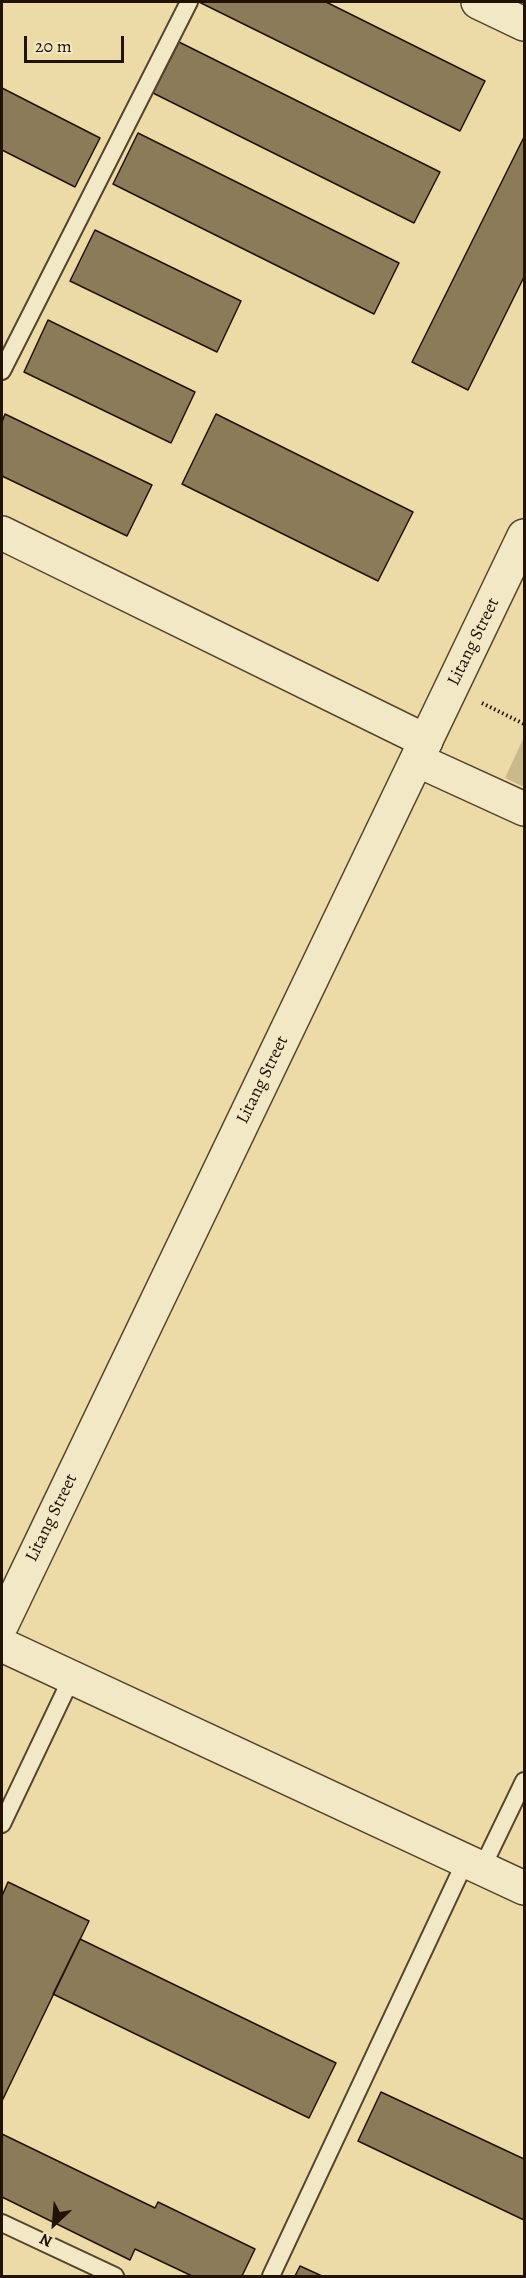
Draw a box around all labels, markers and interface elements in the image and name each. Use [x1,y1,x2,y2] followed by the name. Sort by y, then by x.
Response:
[27,24,128,62] scale bar
[35,34,72,58] text: 20 m
[443,594,505,690] street label: Litang Street
[232,1032,294,1128] street label: Litang Street
[21,1470,83,1566] street label: Litang Street
[24,2194,84,2254] north arrow
[36,2228,56,2253] text: N

